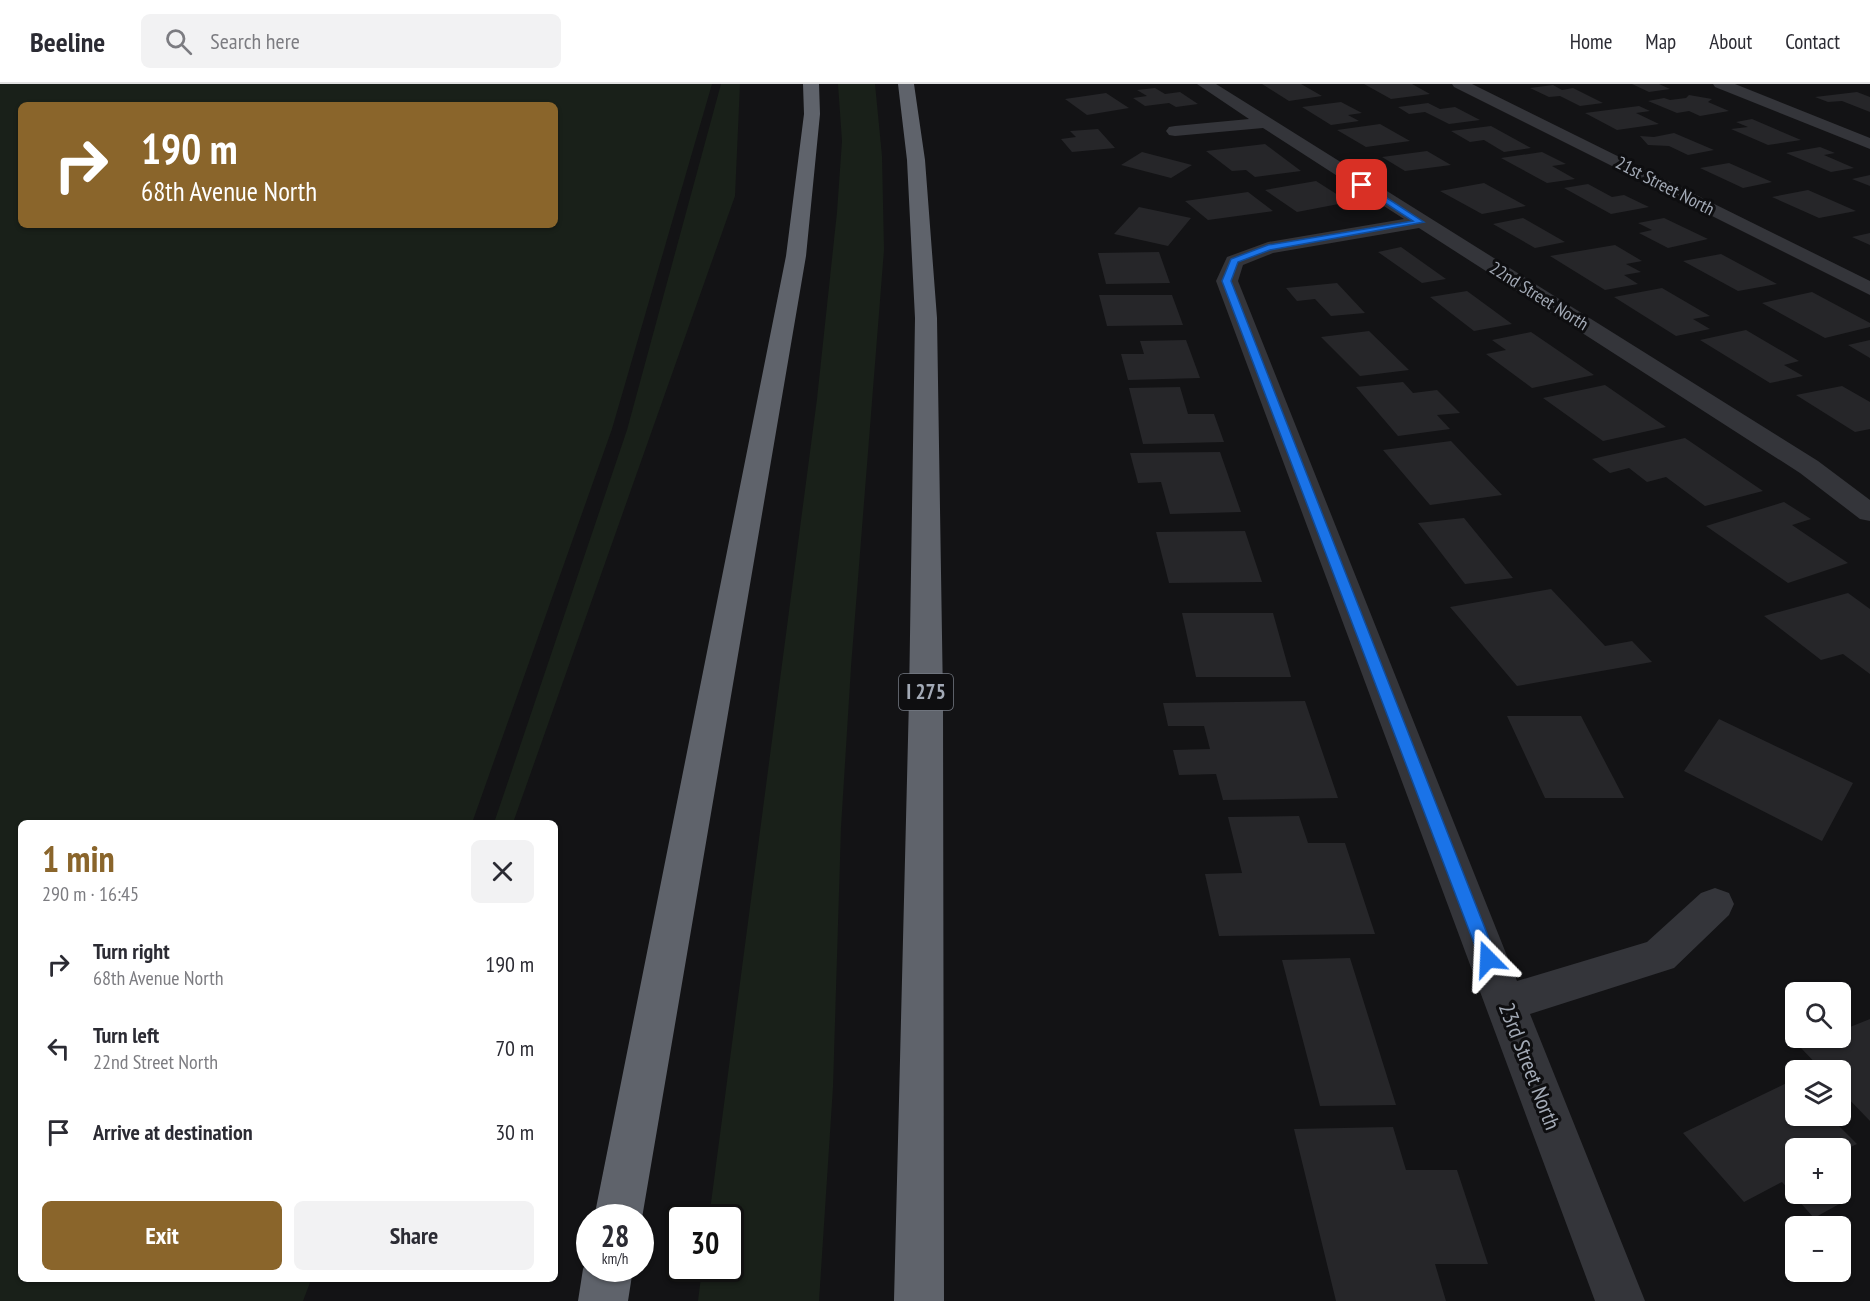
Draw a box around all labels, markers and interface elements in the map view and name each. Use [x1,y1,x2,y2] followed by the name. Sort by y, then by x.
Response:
[141,14,561,68] search box
[30,23,105,60] text: Beeline
[162,25,195,58] icon: search
[210,27,300,55] text: Search here
[1570,28,1612,55] text: Home
[1645,28,1676,55] text: Map
[1709,28,1752,55] text: About
[1785,28,1840,55] text: Contact
[141,121,238,176] text: 190 m
[42,126,120,204] icon: right
[1612,151,1718,220] street label: 21st Street North
[1336,159,1387,210] pin
[1345,168,1378,201] icon: arrive
[141,174,317,208] text: 68th Avenue North
[1485,256,1593,335] street label: 22nd Street North
[899,674,953,710] road number: I 275
[42,835,115,882] text: 1 min
[471,840,534,903] button: close
[42,881,139,907] text: 290 m · 16:45
[1456,927,1520,991] position arrow
[93,937,170,965] text: Turn right
[42,948,75,981] icon: right
[485,950,534,978] text: 190 m
[93,965,223,991] text: 68th Avenue North
[1785,982,1851,1282] map controls
[1785,982,1851,1048] button: search
[1493,998,1567,1134] street label: 23rd Street North
[93,1021,159,1049] text: Turn left
[42,1032,75,1065] icon: left
[495,1034,534,1062] text: 70 m
[93,1049,218,1075] text: 22nd Street North
[1785,1060,1851,1126] button: layers
[42,1116,75,1149] icon: arrive
[93,1118,253,1146] text: Arrive at destination
[495,1118,534,1146] text: 30 m
[1785,1138,1851,1204] button: +
[42,1201,282,1270] button: Exit
[294,1201,534,1270] button: Share
[666,1204,744,1282] speed limit sign: 30
[601,1216,629,1255] text: 28
[1785,1216,1851,1282] button: −
[602,1249,628,1268] text: km/h

